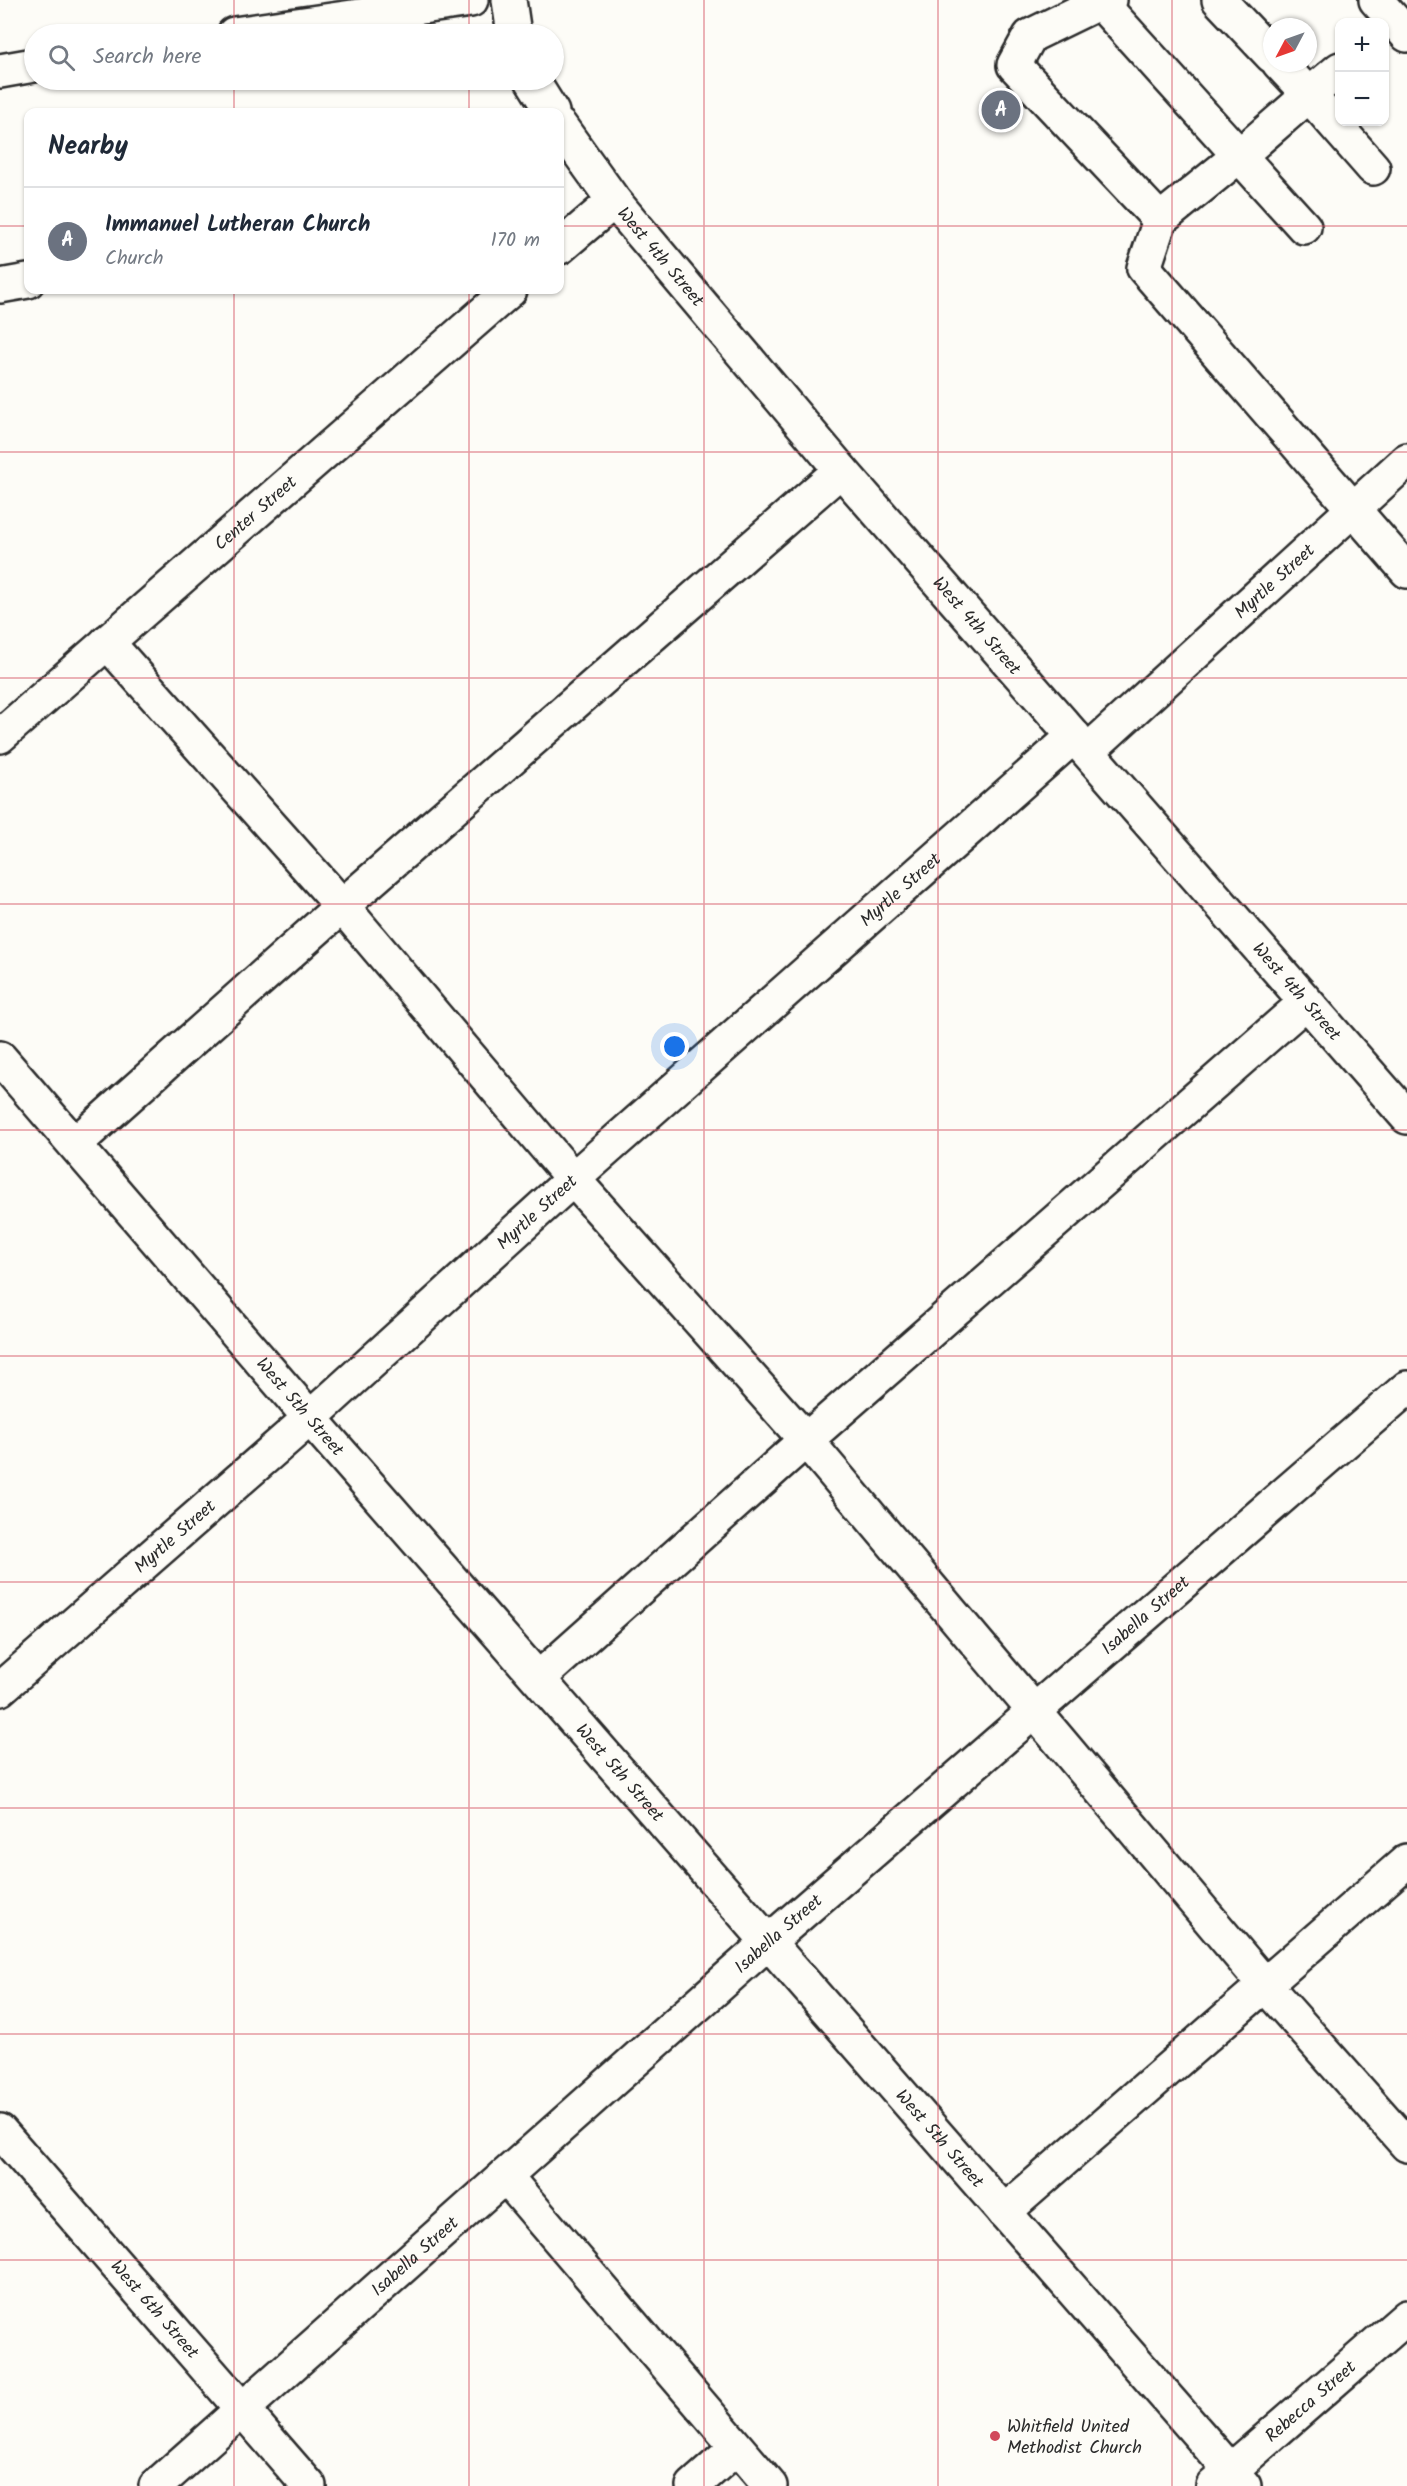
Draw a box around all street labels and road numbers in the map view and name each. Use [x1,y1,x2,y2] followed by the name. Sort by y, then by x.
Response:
[609,201,711,315] street label: West 4th Street
[208,469,305,559] street label: Center Street
[1228,537,1323,627] street label: Myrtle Street
[924,570,1028,683] street label: West 4th Street
[854,846,949,935] street label: Myrtle Street
[1244,936,1348,1049] street label: West 4th Street
[491,1168,586,1258] street label: Myrtle Street
[248,1351,351,1464] street label: West 5th Street
[128,1493,224,1582] street label: Myrtle Street
[1095,1569,1198,1663] street label: Isabella Street
[567,1718,671,1830] street label: West 5th Street
[728,1887,831,1982] street label: Isabella Street
[887,2083,991,2196] street label: West 5th Street
[365,2209,467,2304] street label: Isabella Street
[102,2254,206,2367] street label: West 6th Street
[1259,2353,1364,2451] street label: Rebecca Street

